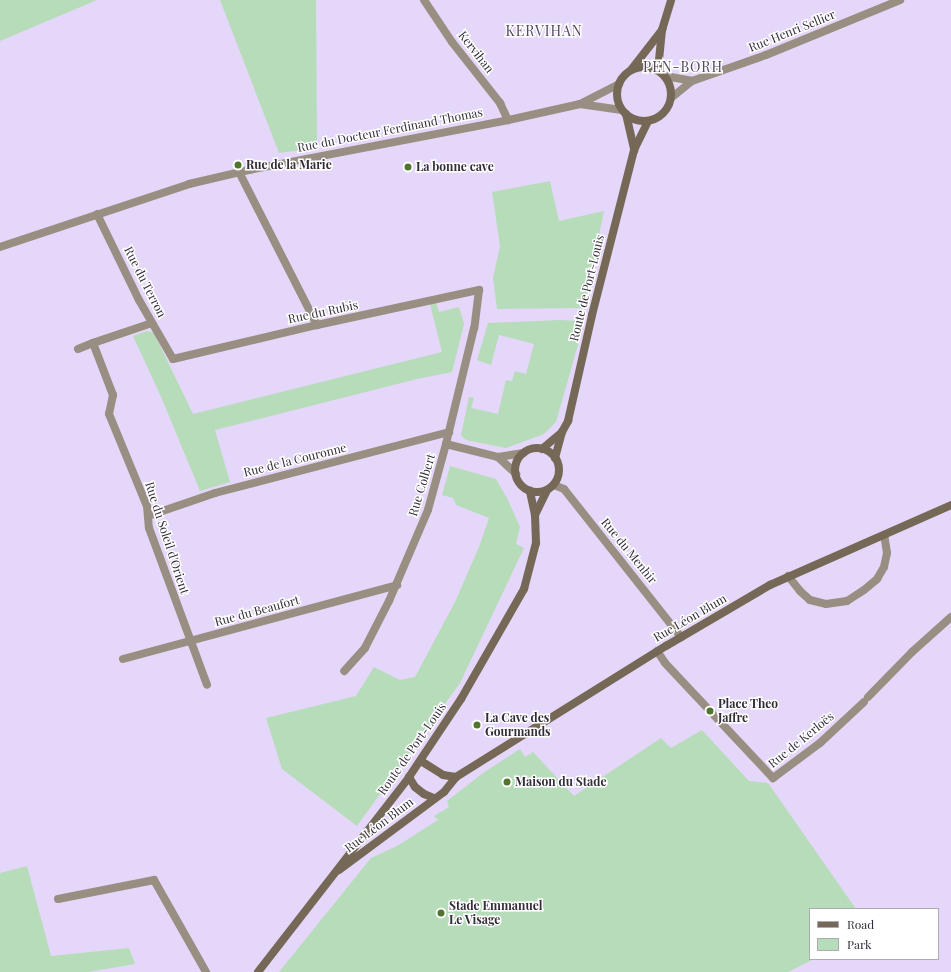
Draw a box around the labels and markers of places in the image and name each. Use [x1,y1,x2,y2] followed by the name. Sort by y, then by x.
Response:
[246,158,332,172] place label: Rue de la Marie
[233,160,243,170] marker: Rue de la Marie
[416,160,494,174] place label: La bonne cave
[403,162,413,172] marker: La bonne cave
[718,697,778,725] place label: Place Theo Jaffre
[705,706,715,716] marker: Place Theo Jaffre
[485,711,551,739] place label: La Cave des Gourmands
[472,720,482,730] marker: La Cave des Gourmands
[515,775,606,789] place label: Maison du Stade
[502,777,512,787] marker: Maison du Stade
[449,899,542,927] place label: Stade Emmanuel Le Visage
[436,908,446,918] marker: Stade Emmanuel Le Visage

